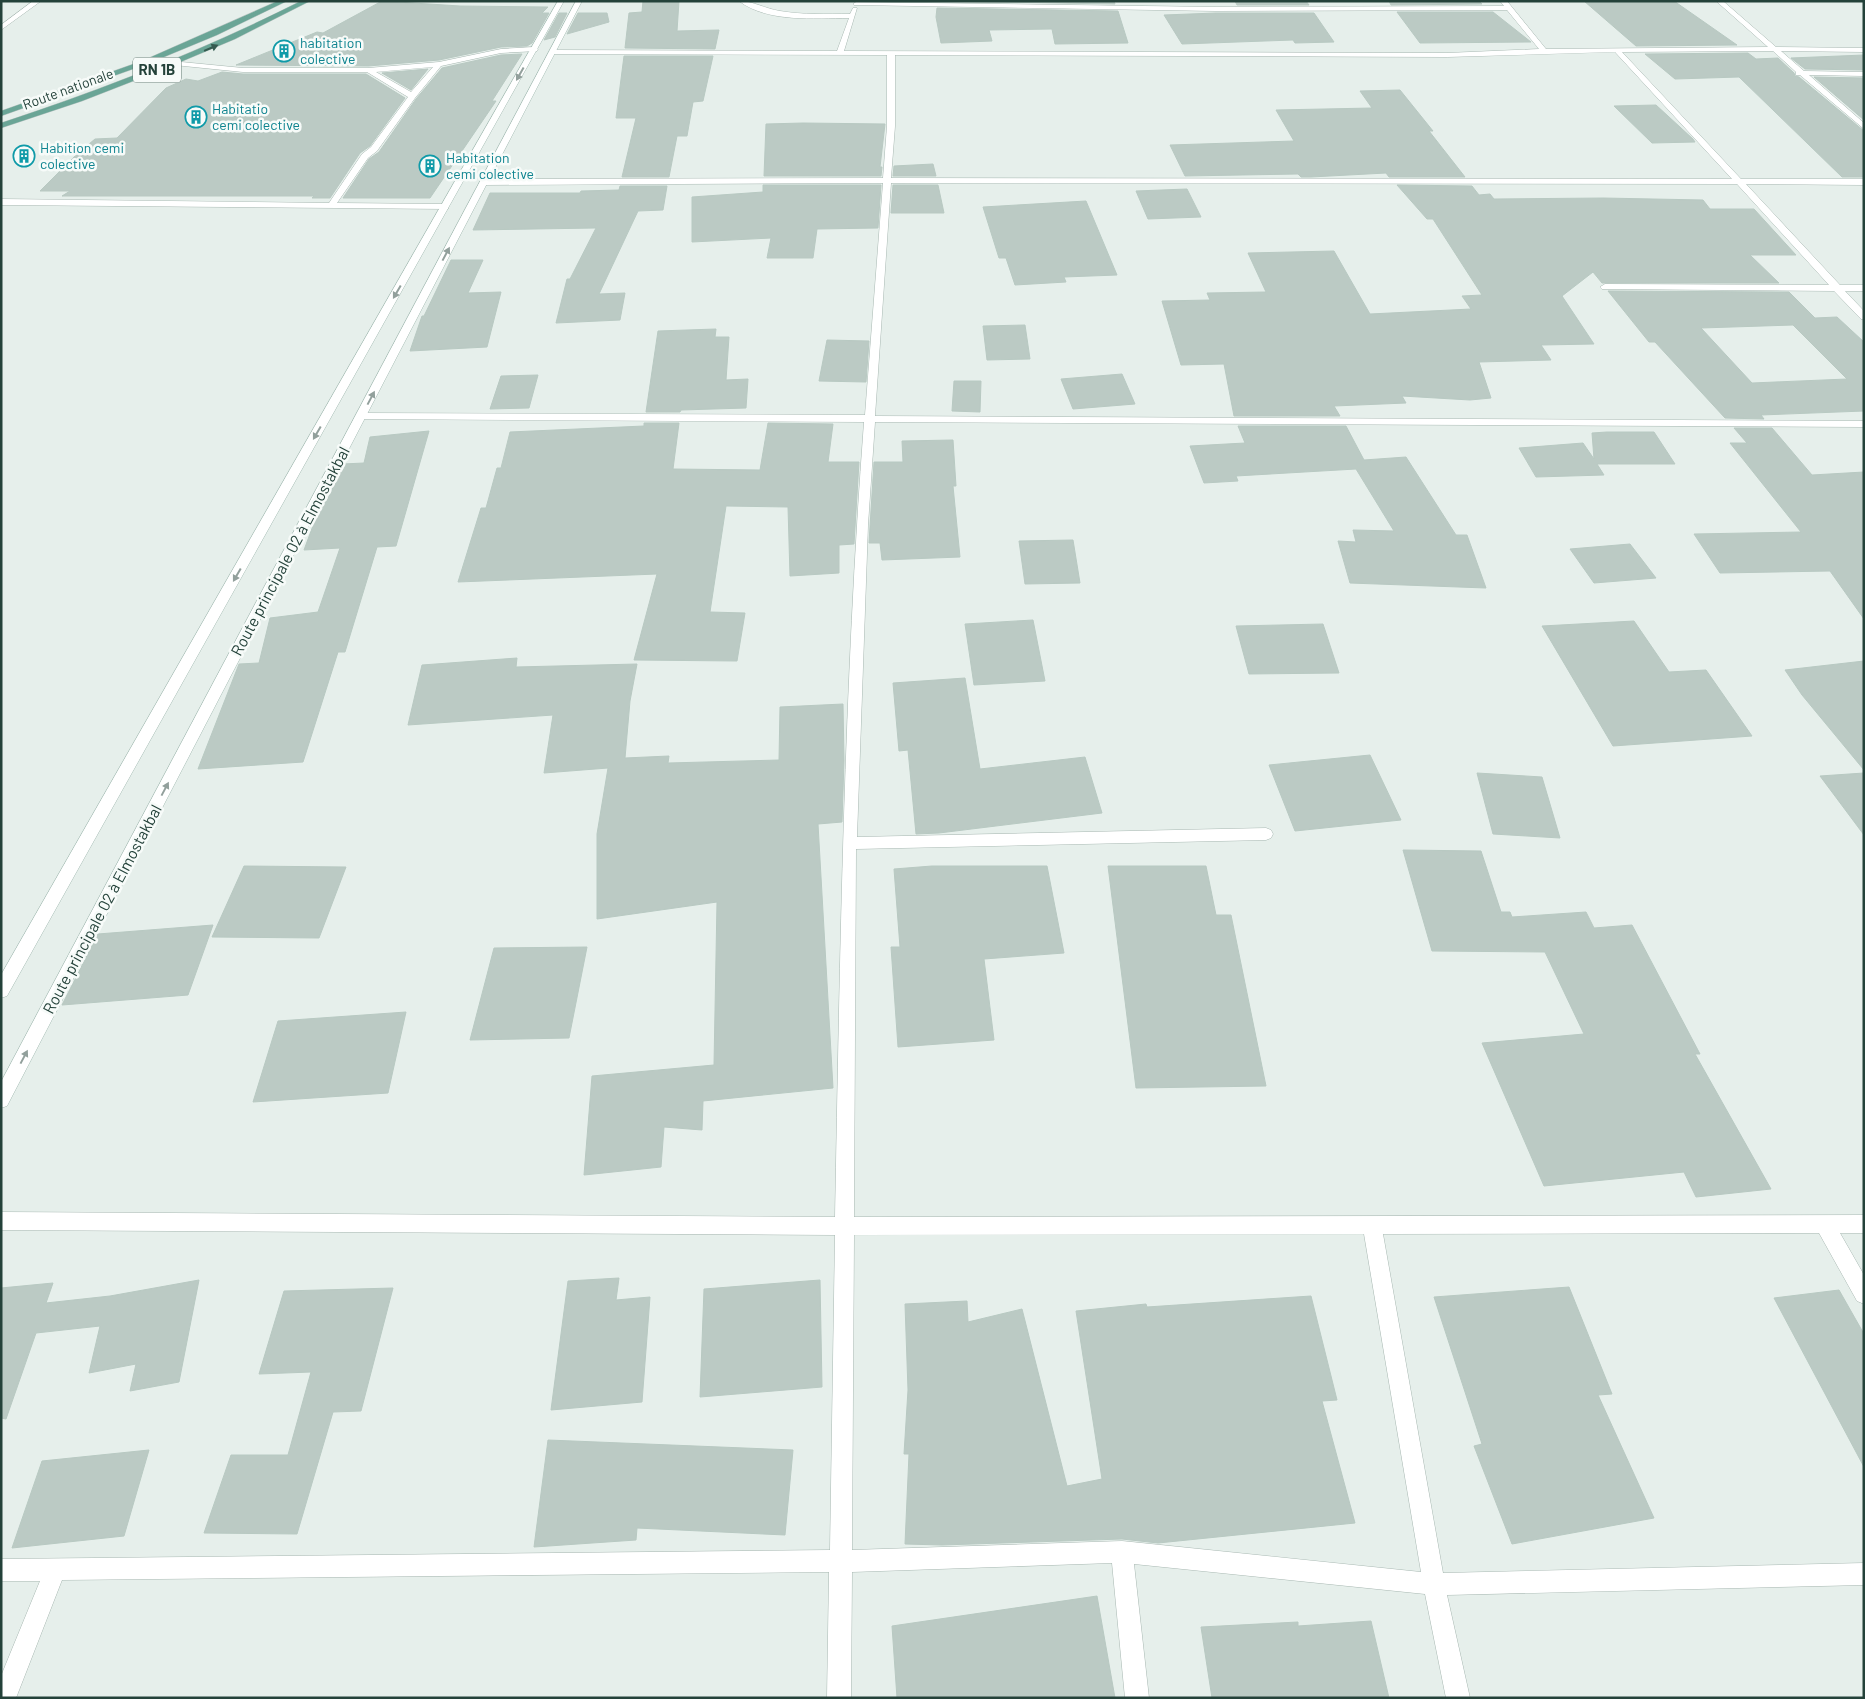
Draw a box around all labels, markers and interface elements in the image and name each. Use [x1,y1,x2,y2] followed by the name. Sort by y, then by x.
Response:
[300,34,362,67] place label: habitation colective
[272,39,296,63] building icon: habitation colective
[204,43,218,51] one-way arrow
[133,58,181,82] road number: RN 1B
[20,64,115,113] street label: Route nationale
[516,67,524,82] one-way arrow
[212,100,300,133] place label: Habitatio cemi colective
[184,105,208,129] building icon: Habitatio cemi colective
[40,139,124,172] place label: Habition cemi colective
[12,144,36,168] building icon: Habition cemi colective
[446,149,534,182] place label: Habitation cemi colective
[418,154,442,178] building icon: Habitation cemi colective
[442,247,450,261] one-way arrow
[393,284,401,299] one-way arrow
[367,390,375,405] one-way arrow
[313,426,321,441] one-way arrow
[226,443,353,659] street label: Route principale 02 à Elmostakbal
[232,568,241,581] one-way arrow
[161,782,169,797] one-way arrow
[38,801,165,1017] street label: Route principale 02 à Elmostakbal
[20,1050,28,1064] one-way arrow

